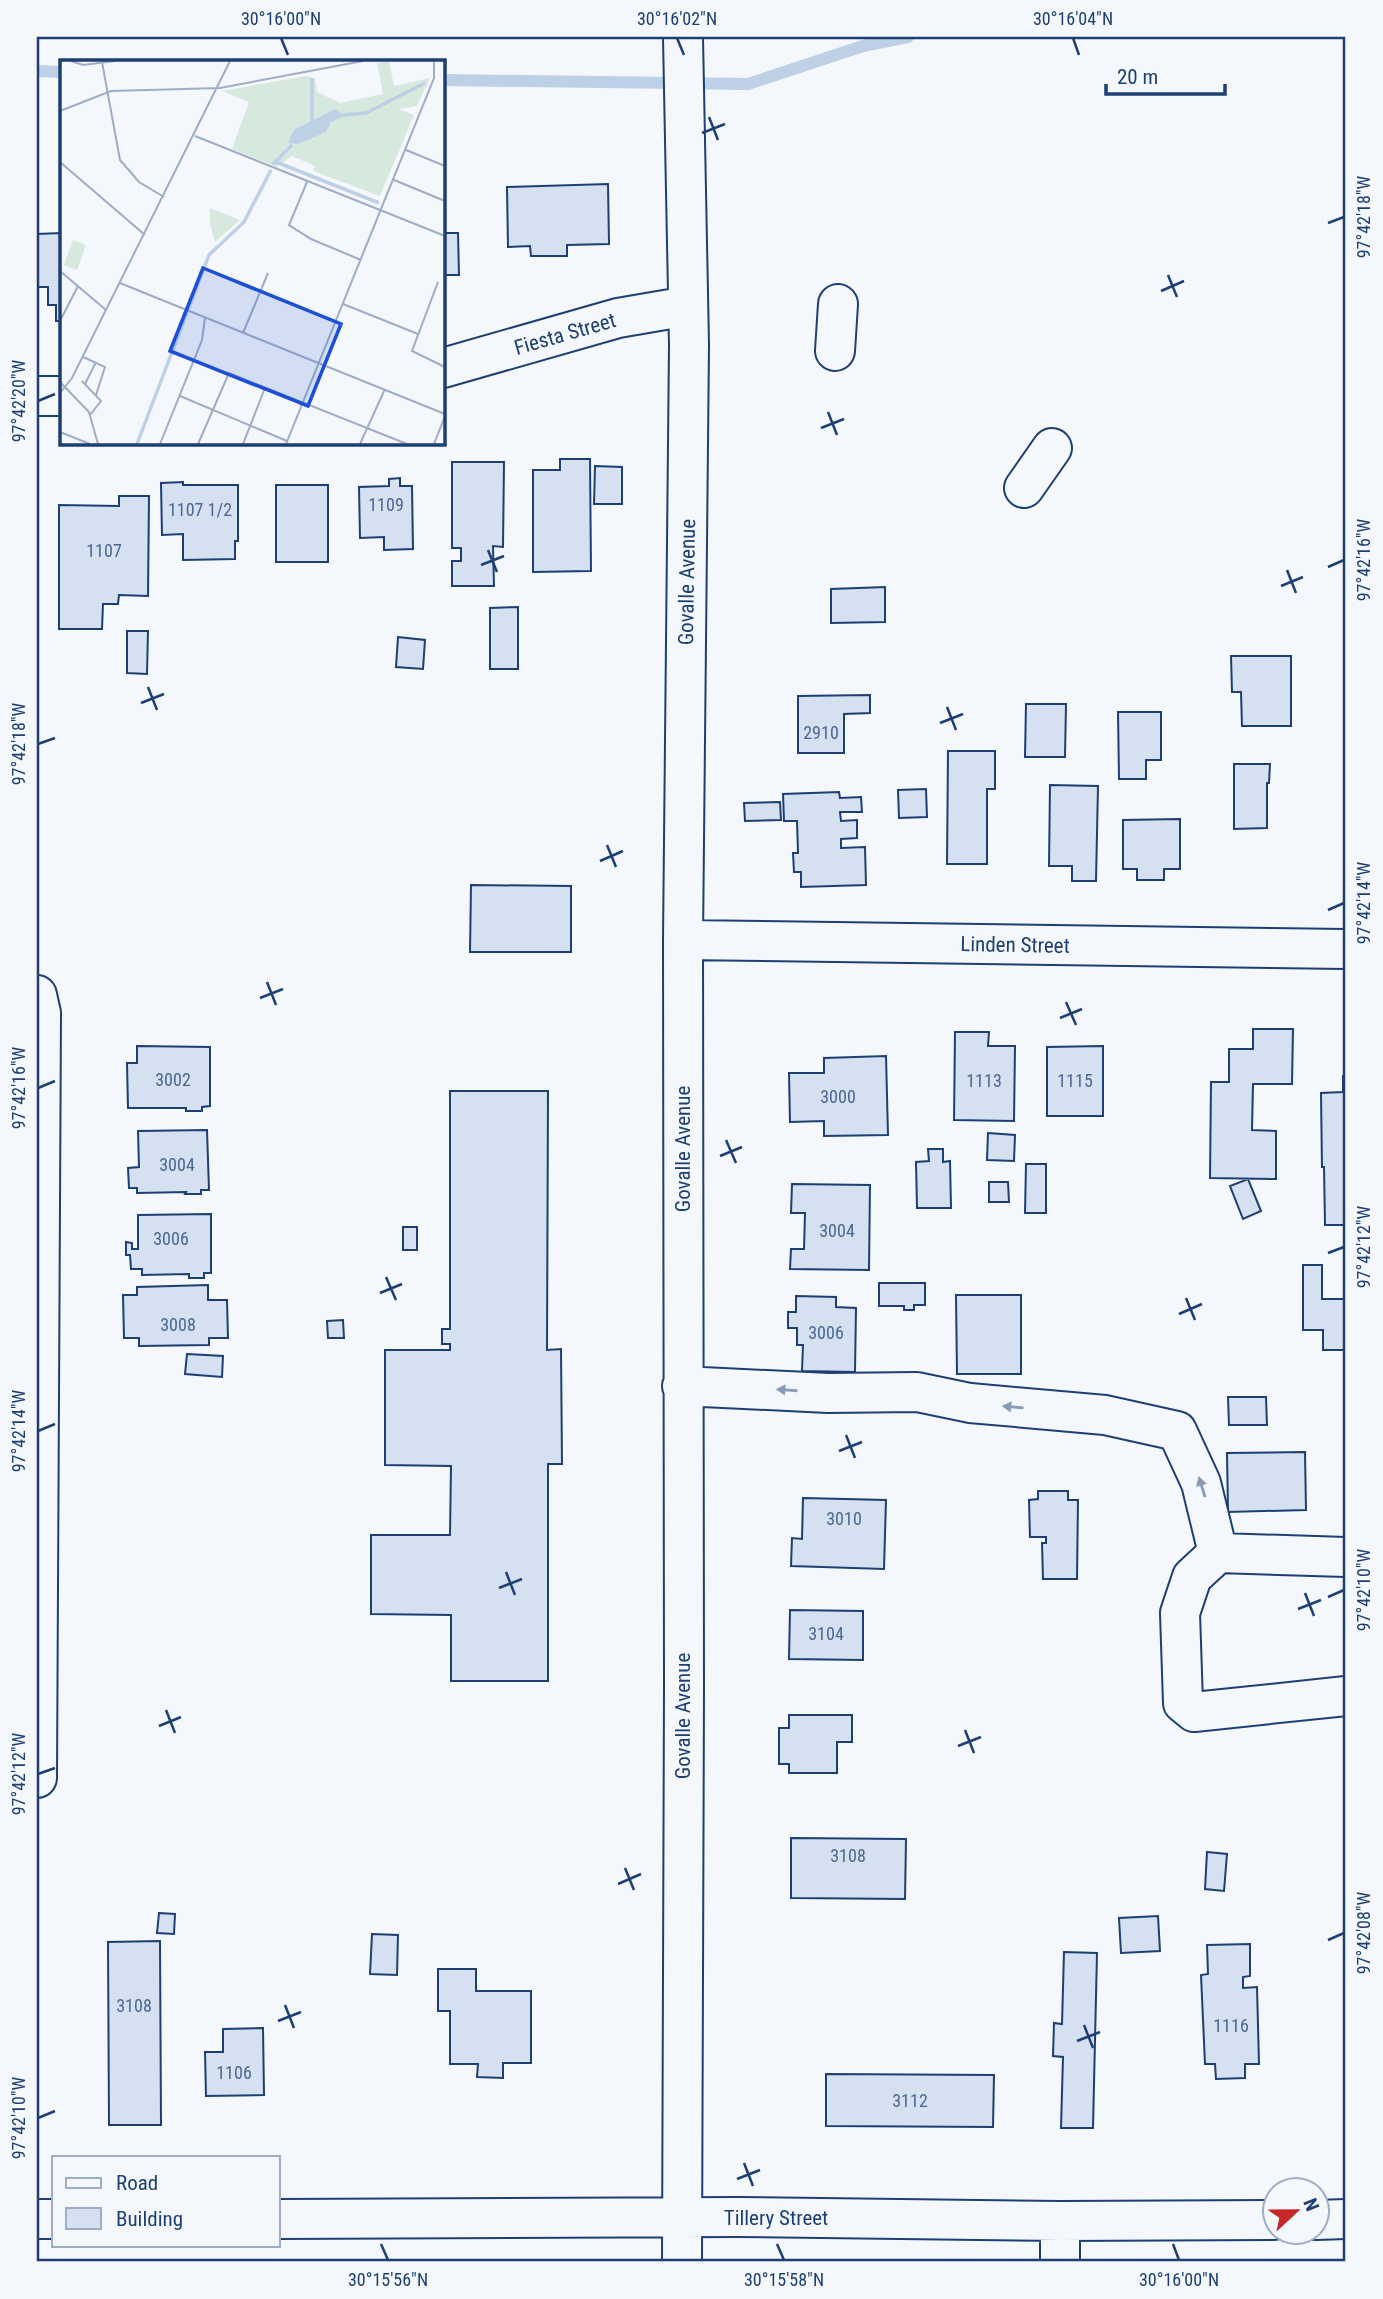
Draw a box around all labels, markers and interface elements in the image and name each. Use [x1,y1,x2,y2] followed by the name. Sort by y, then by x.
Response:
[241,8,321,29] text: 30°16'00"N
[637,8,717,29] text: 30°16'02"N
[1033,8,1113,29] text: 30°16'04"N
[1106,52,1226,96] scale bar
[60,60,444,444] inset map
[1117,65,1158,89] text: 20 m
[1353,175,1374,258] text: 97°42'18"W
[511,308,619,360] street label: Fiesta Street
[8,359,29,442] text: 97°42'20"W
[368,494,404,515] house number: 1109
[168,499,232,520] house number: 1107 1/2
[674,518,700,645] street label: Govalle Avenue
[1353,518,1374,601] text: 97°42'16"W
[86,540,122,561] house number: 1107
[8,702,29,785] text: 97°42'18"W
[803,722,839,743] house number: 2910
[1353,861,1374,944] text: 97°42'14"W
[960,932,1070,958] street label: Linden Street
[8,1046,29,1129] text: 97°42'16"W
[155,1069,191,1090] house number: 3002
[966,1070,1002,1091] house number: 1113
[1057,1070,1093,1091] house number: 1115
[671,1086,695,1212] street label: Govalle Avenue
[820,1086,856,1107] house number: 3000
[159,1154,195,1175] house number: 3004
[1353,1205,1374,1288] text: 97°42'12"W
[819,1220,855,1241] house number: 3004
[153,1228,189,1249] house number: 3006
[160,1314,196,1335] house number: 3008
[808,1322,844,1343] house number: 3006
[776,1384,798,1395] one-way arrow
[8,1389,29,1472] text: 97°42'14"W
[1002,1401,1024,1412] one-way arrow
[1196,1477,1206,1498] one-way arrow
[826,1508,862,1529] house number: 3010
[1353,1548,1374,1631] text: 97°42'10"W
[808,1623,844,1644] house number: 3104
[671,1653,695,1779] street label: Govalle Avenue
[8,1732,29,1815] text: 97°42'12"W
[830,1845,866,1866] house number: 3108
[1353,1891,1374,1974] text: 97°42'08"W
[116,1995,152,2016] house number: 3108
[1213,2015,1249,2036] house number: 1116
[216,2062,252,2083] house number: 1106
[8,2076,29,2159] text: 97°42'10"W
[892,2090,928,2111] house number: 3112
[52,2156,280,2246] legend
[116,2171,158,2195] text: Road
[1260,2176,1330,2246] north arrow
[1298,2195,1324,2215] text: N
[724,2206,828,2230] street label: Tillery Street
[116,2207,183,2231] text: Building
[348,2269,428,2290] text: 30°15'56"N
[744,2269,824,2290] text: 30°15'58"N
[1139,2269,1219,2290] text: 30°16'00"N

